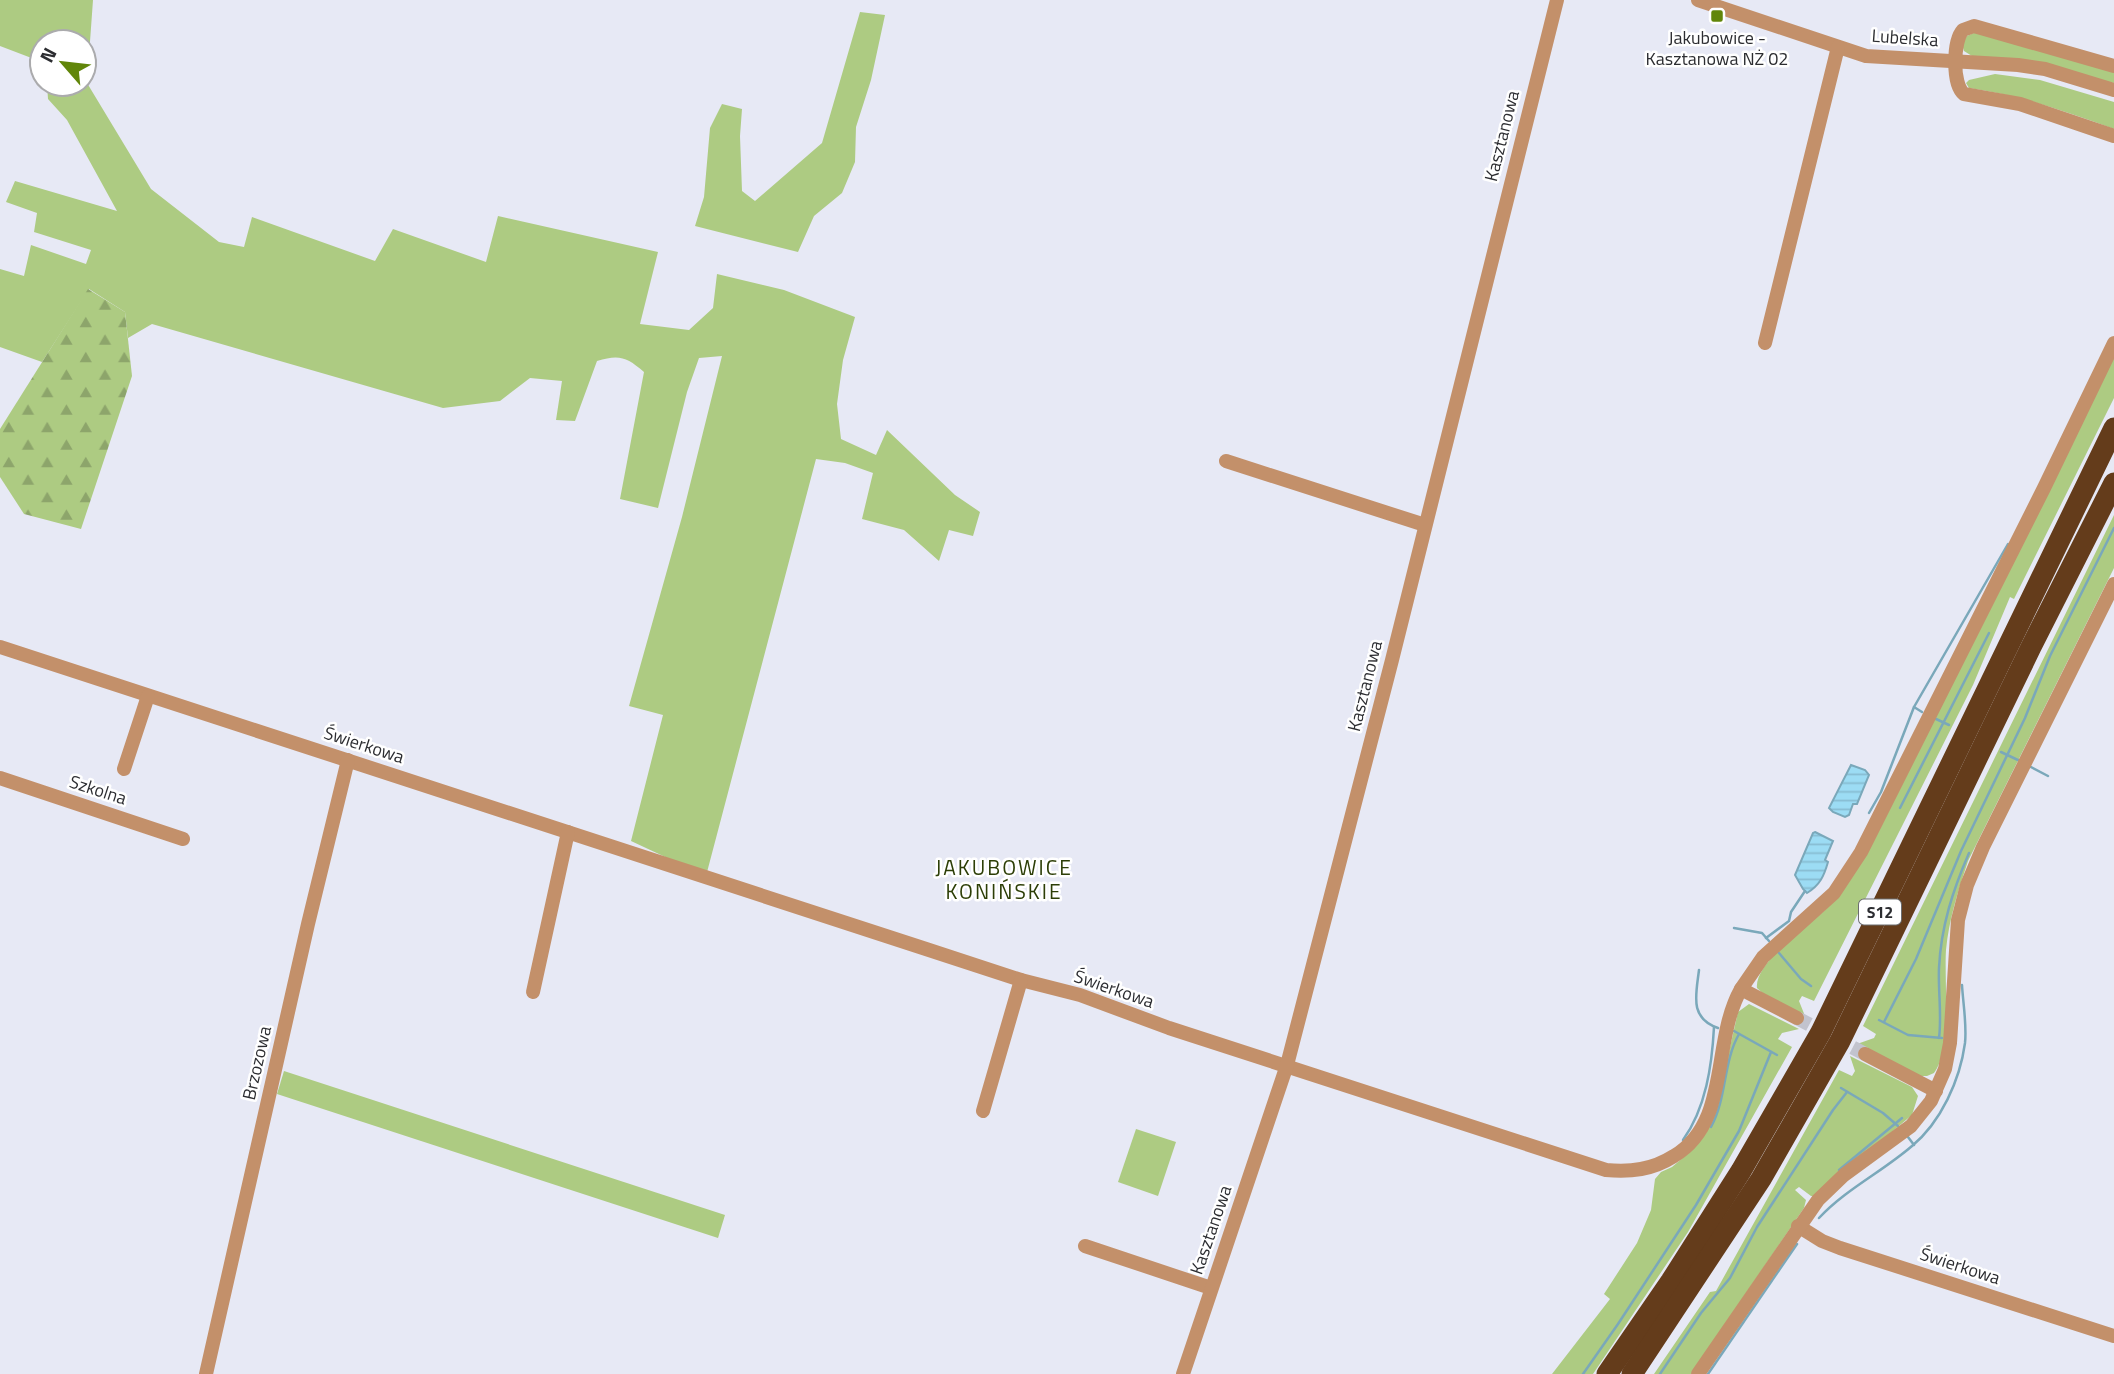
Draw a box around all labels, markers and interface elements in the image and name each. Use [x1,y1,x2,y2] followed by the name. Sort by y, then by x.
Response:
[1709,8,1725,24] marker: Jakubowice - Kasztanowa NŻ 02
[1871,22,1939,53] street label: Lubelska
[1646,24,1788,72] place label: Jakubowice - Kasztanowa NŻ 02
[28,28,98,98] north arrow
[32,42,63,67] text: N
[1477,88,1526,184] street label: Kasztanowa
[1340,638,1389,734] street label: Kasztanowa
[321,719,408,770] street label: Świerkowa
[66,768,130,811] street label: Szkolna
[935,851,1073,907] district label: JAKUBOWICE KONIŃSKIE
[1859,900,1901,924] road number: S12
[1071,962,1158,1015] street label: Świerkowa
[235,1023,278,1103] street label: Brzozowa
[1183,1182,1238,1278] street label: Kasztanowa
[1917,1240,2004,1291] street label: Świerkowa

